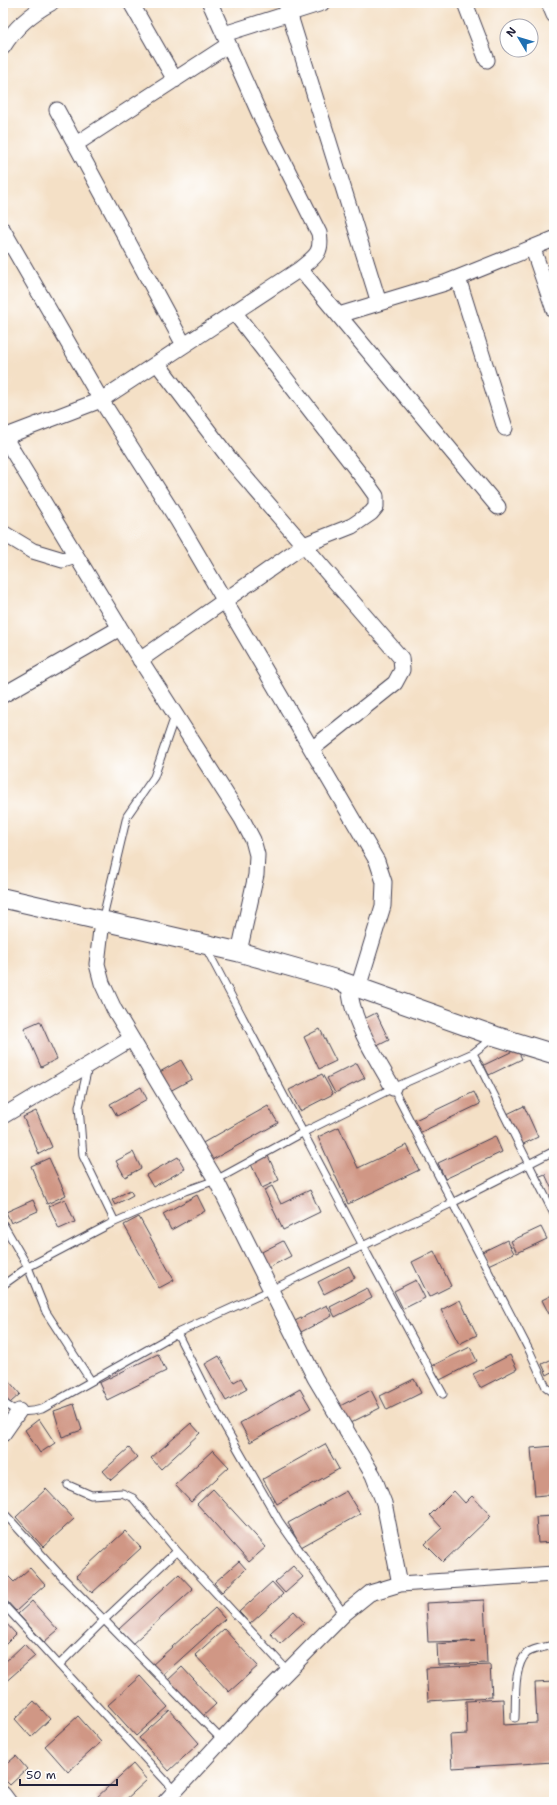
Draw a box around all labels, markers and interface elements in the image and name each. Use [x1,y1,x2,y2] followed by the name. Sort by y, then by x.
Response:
[499,18,539,58] north arrow
[503,24,520,40] text: N
[20,1761,117,1787] scale bar
[26,1767,56,1783] text: 50 m

